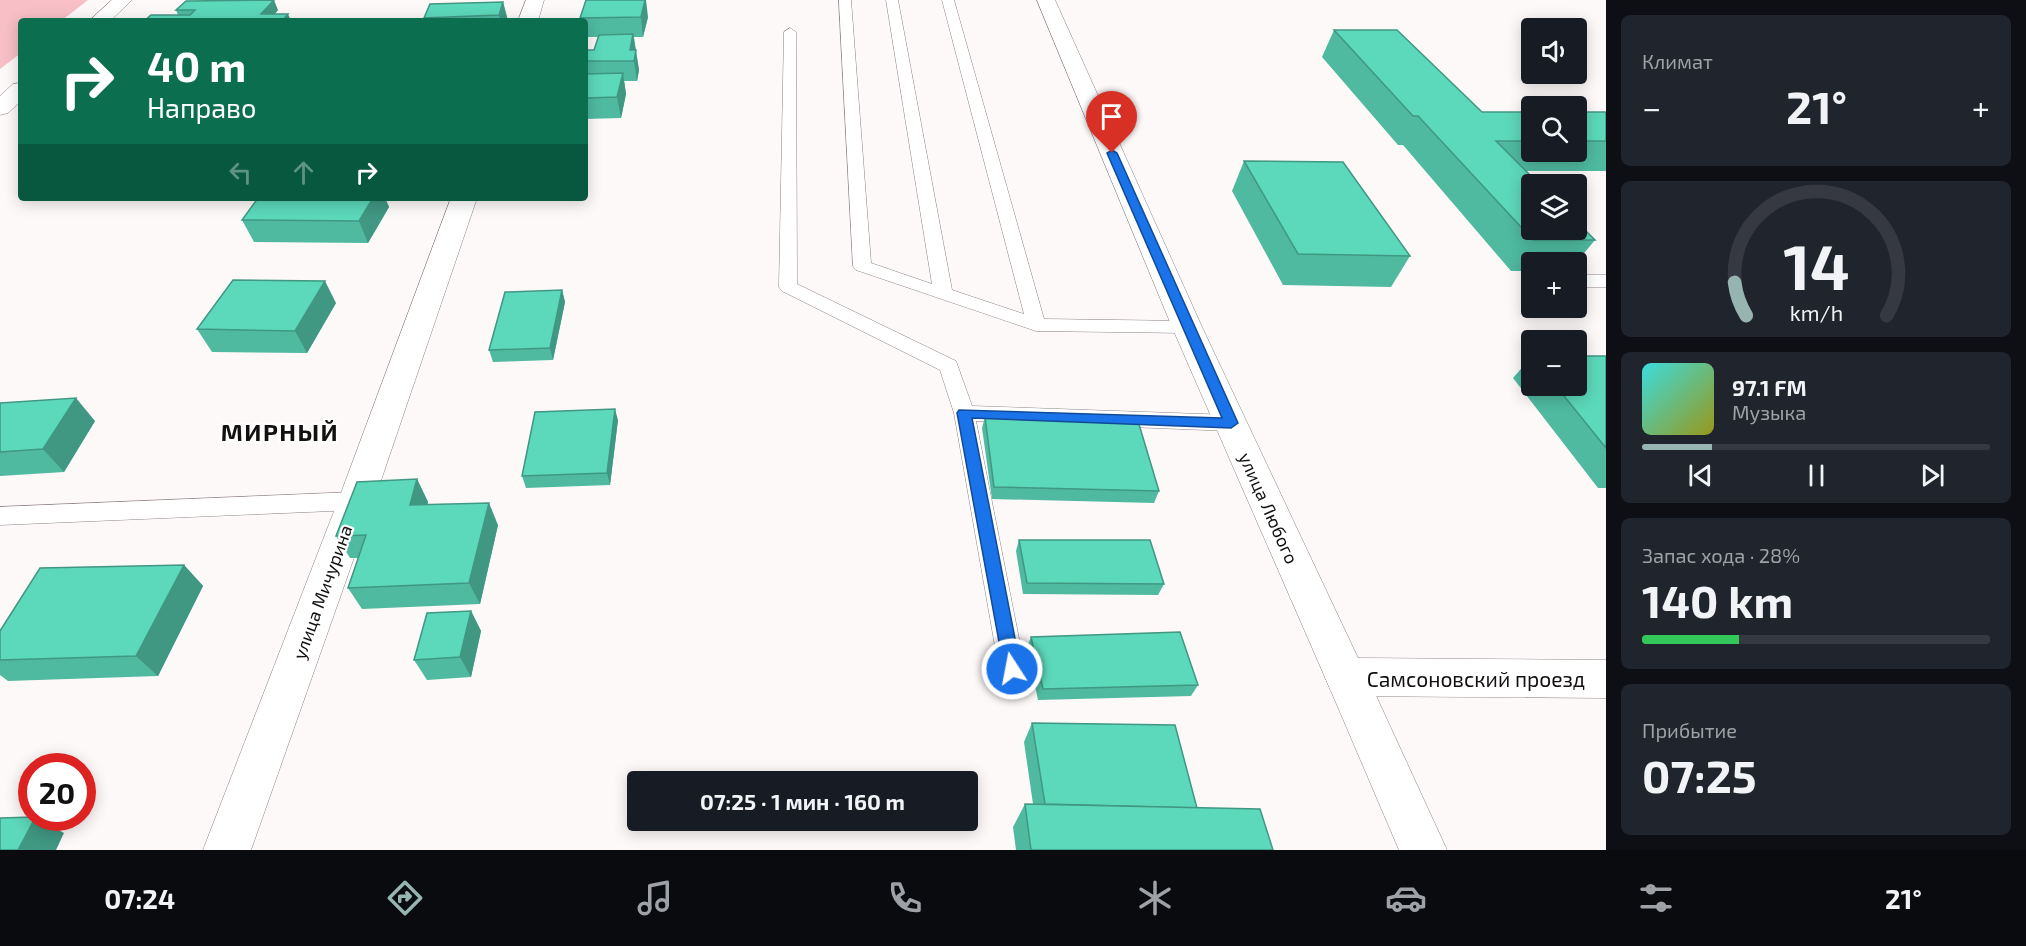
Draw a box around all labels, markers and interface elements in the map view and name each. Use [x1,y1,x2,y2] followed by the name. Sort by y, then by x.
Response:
[1521,18,1587,396] map controls
[1521,18,1587,84] button: sound
[147,40,246,90] text: 40 m
[48,42,126,120] icon: right
[1642,49,1713,73] text: Климат
[1786,79,1847,133] text: 21°
[1642,87,1661,127] text: −
[1972,87,1990,127] text: +
[147,91,256,123] text: Направо
[1086,91,1137,153] pin
[1521,96,1587,162] button: search
[1095,100,1128,133] icon: arrive
[224,156,257,189] icon: left
[287,156,320,189] icon: ahead
[350,156,383,189] icon: right
[1521,174,1587,240] button: layers
[1783,228,1849,303] text: 14
[1521,252,1587,318] button: +
[1789,300,1843,325] text: km/h
[1521,330,1587,396] button: −
[1732,374,1807,400] text: 97.1 FM
[1732,400,1806,424] text: Музыка
[221,417,339,446] district label: МИРНЫЙ
[1235,449,1303,567] street label: улица Любого
[1684,459,1717,492] icon: previous
[1800,459,1833,492] icon: pause
[1916,459,1949,492] icon: next
[288,522,356,662] street label: улица Мичурина
[1642,543,1800,567] text: Запас хода · 28%
[1642,573,1793,627] text: 140 km
[980,637,1044,701] position arrow
[1367,666,1585,691] street label: Самсоновский проезд
[1642,718,1737,742] text: Прибытие
[1642,748,1757,802] text: 07:25
[18,753,96,831] speed limit sign: 20
[700,788,905,814] text: 07:25 · 1 мин · 160 m
[384,877,426,919] icon: directions
[634,877,676,919] icon: music
[884,877,926,919] icon: phone
[1134,877,1176,919] icon: climate
[1385,877,1427,919] icon: car
[1635,877,1677,919] icon: filters
[104,882,175,914] text: 07:24
[1885,882,1922,914] text: 21°

